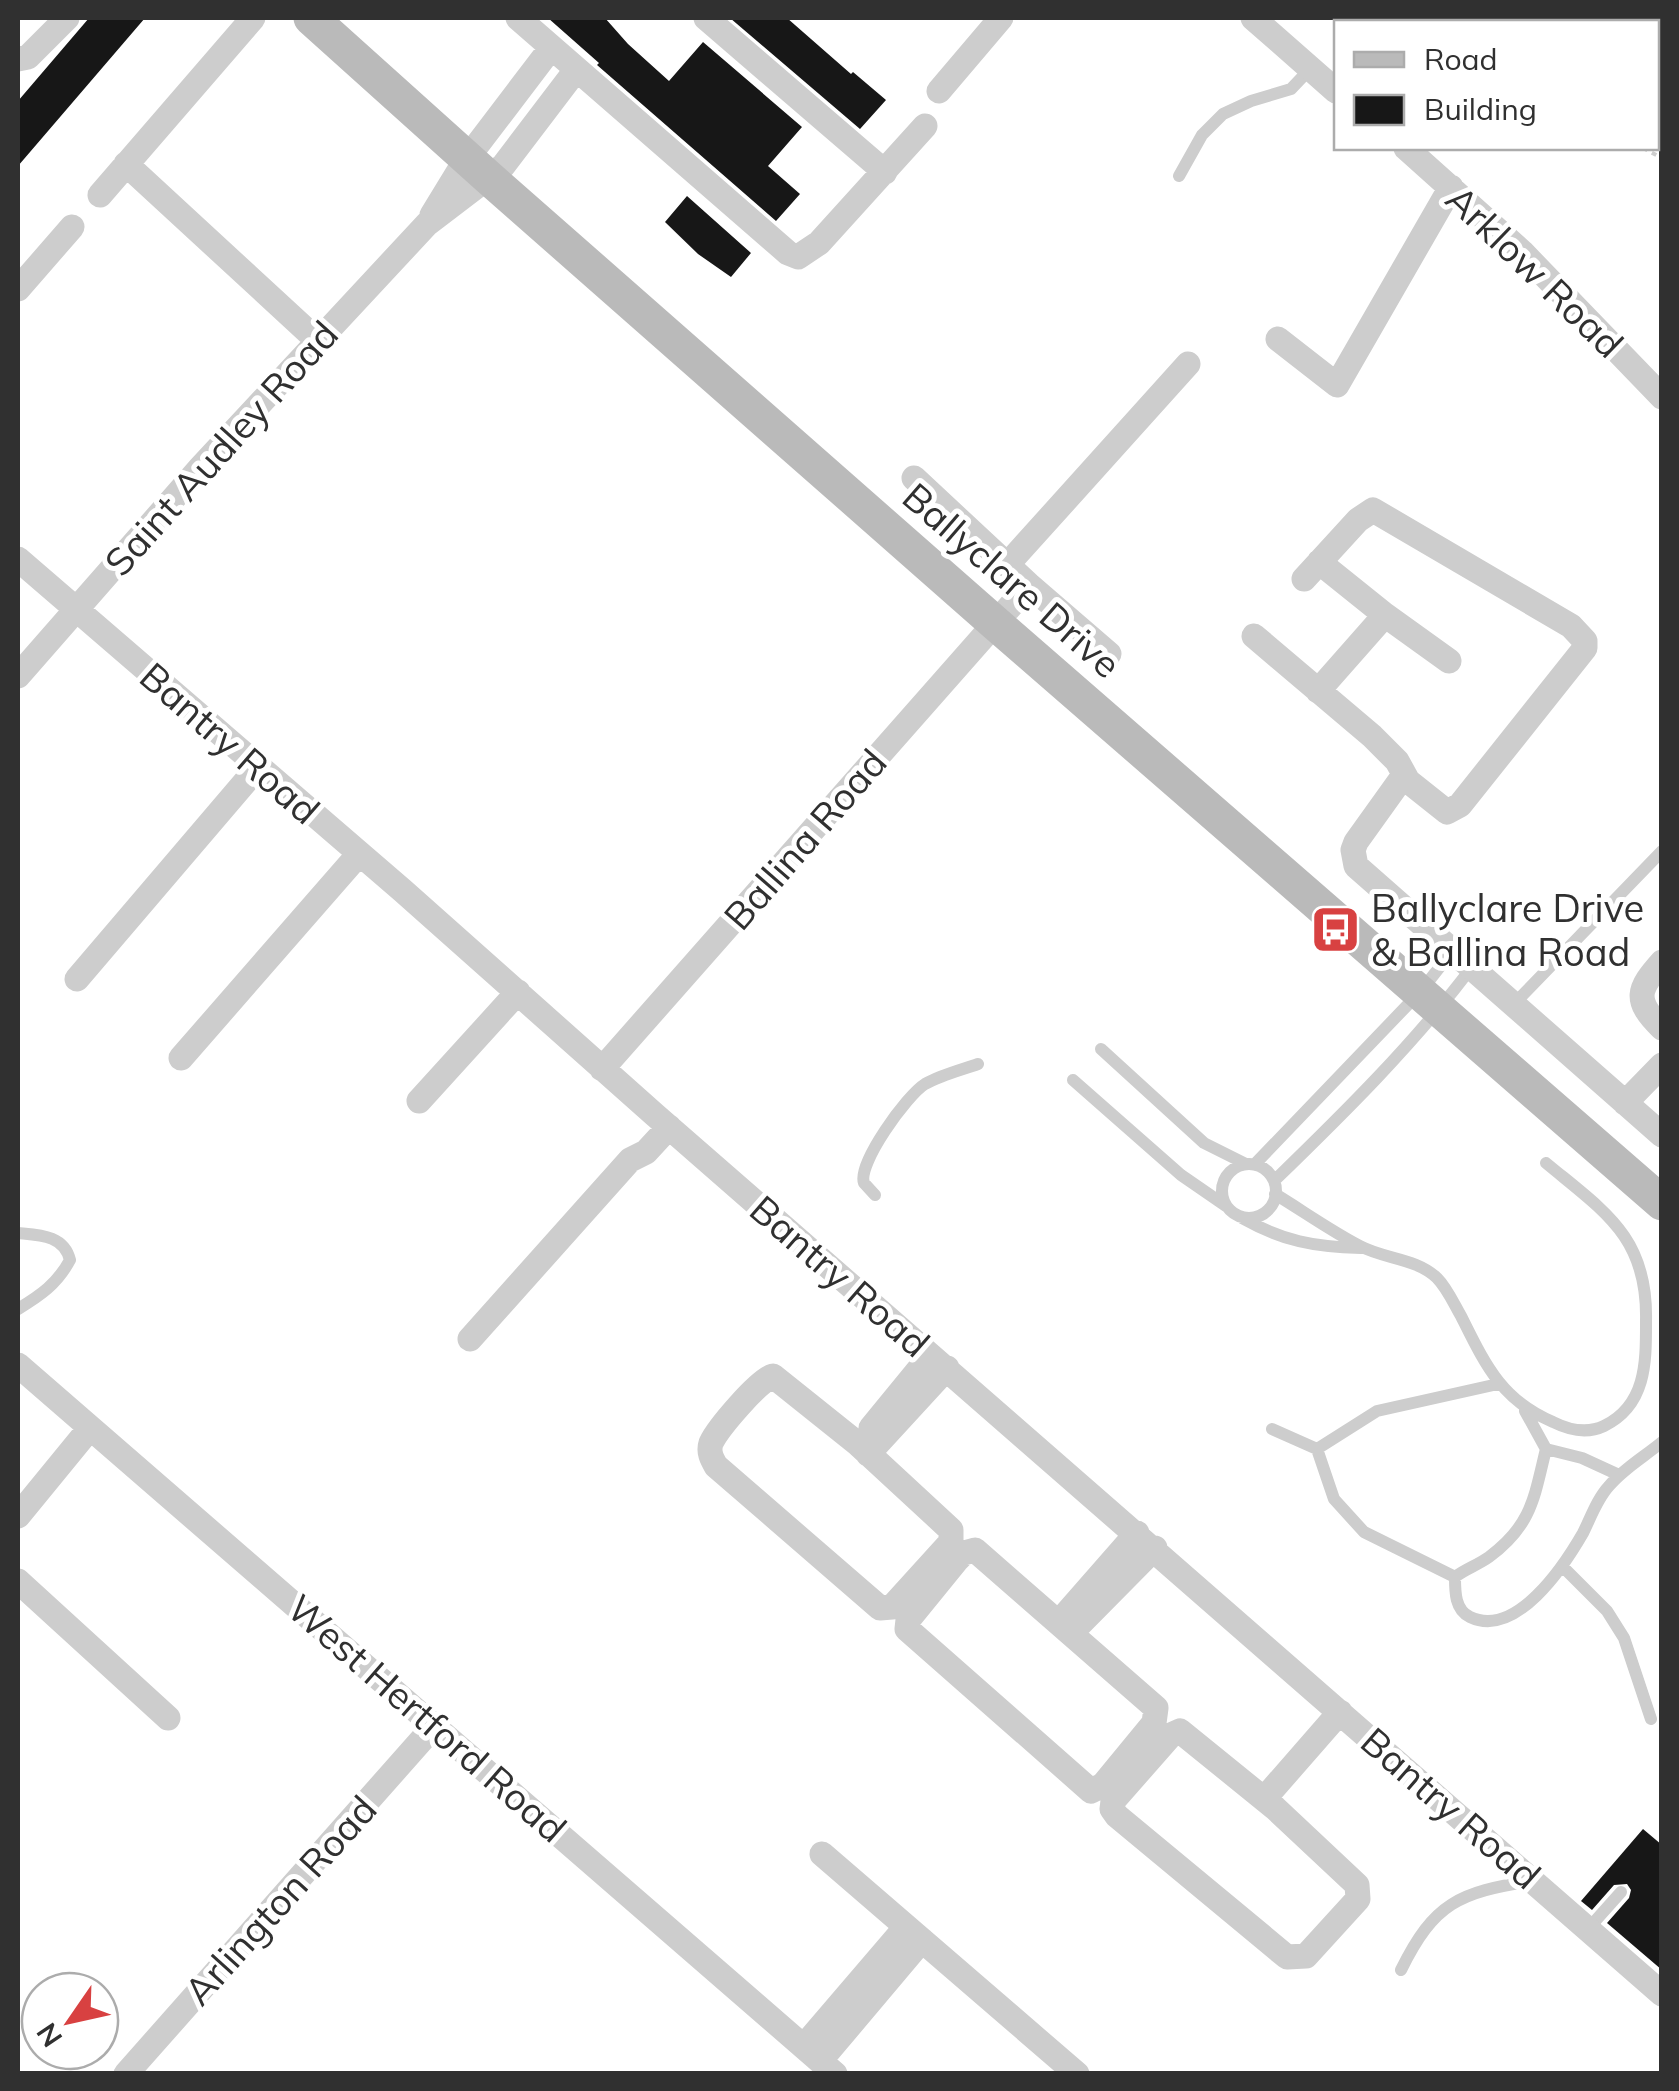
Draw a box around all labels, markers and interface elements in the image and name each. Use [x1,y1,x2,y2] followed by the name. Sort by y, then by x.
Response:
[1334,20,1659,150] legend
[1424,40,1498,78] text: Road
[1424,90,1537,128] text: Building
[1436,175,1634,367] street label: Arklow Road
[94,311,348,585] street label: Saint Audley Road
[893,472,1131,688] street label: Ballyclare Drive
[130,652,330,834] street label: Bantry Road
[713,739,897,939] street label: Ballina Road
[1371,884,1644,976] place label: Ballyclare Drive & Ballina Road
[1310,904,1362,956] bus stop icon: Ballyclare Drive & Ballina Road
[740,1185,940,1367] street label: Bantry Road
[278,1584,576,1852] street label: West Hertford Road
[1351,1717,1551,1899] street label: Bantry Road
[173,1785,387,2015] street label: Arlington Road
[20,1971,120,2071] north arrow
[28,2017,69,2054] text: N

